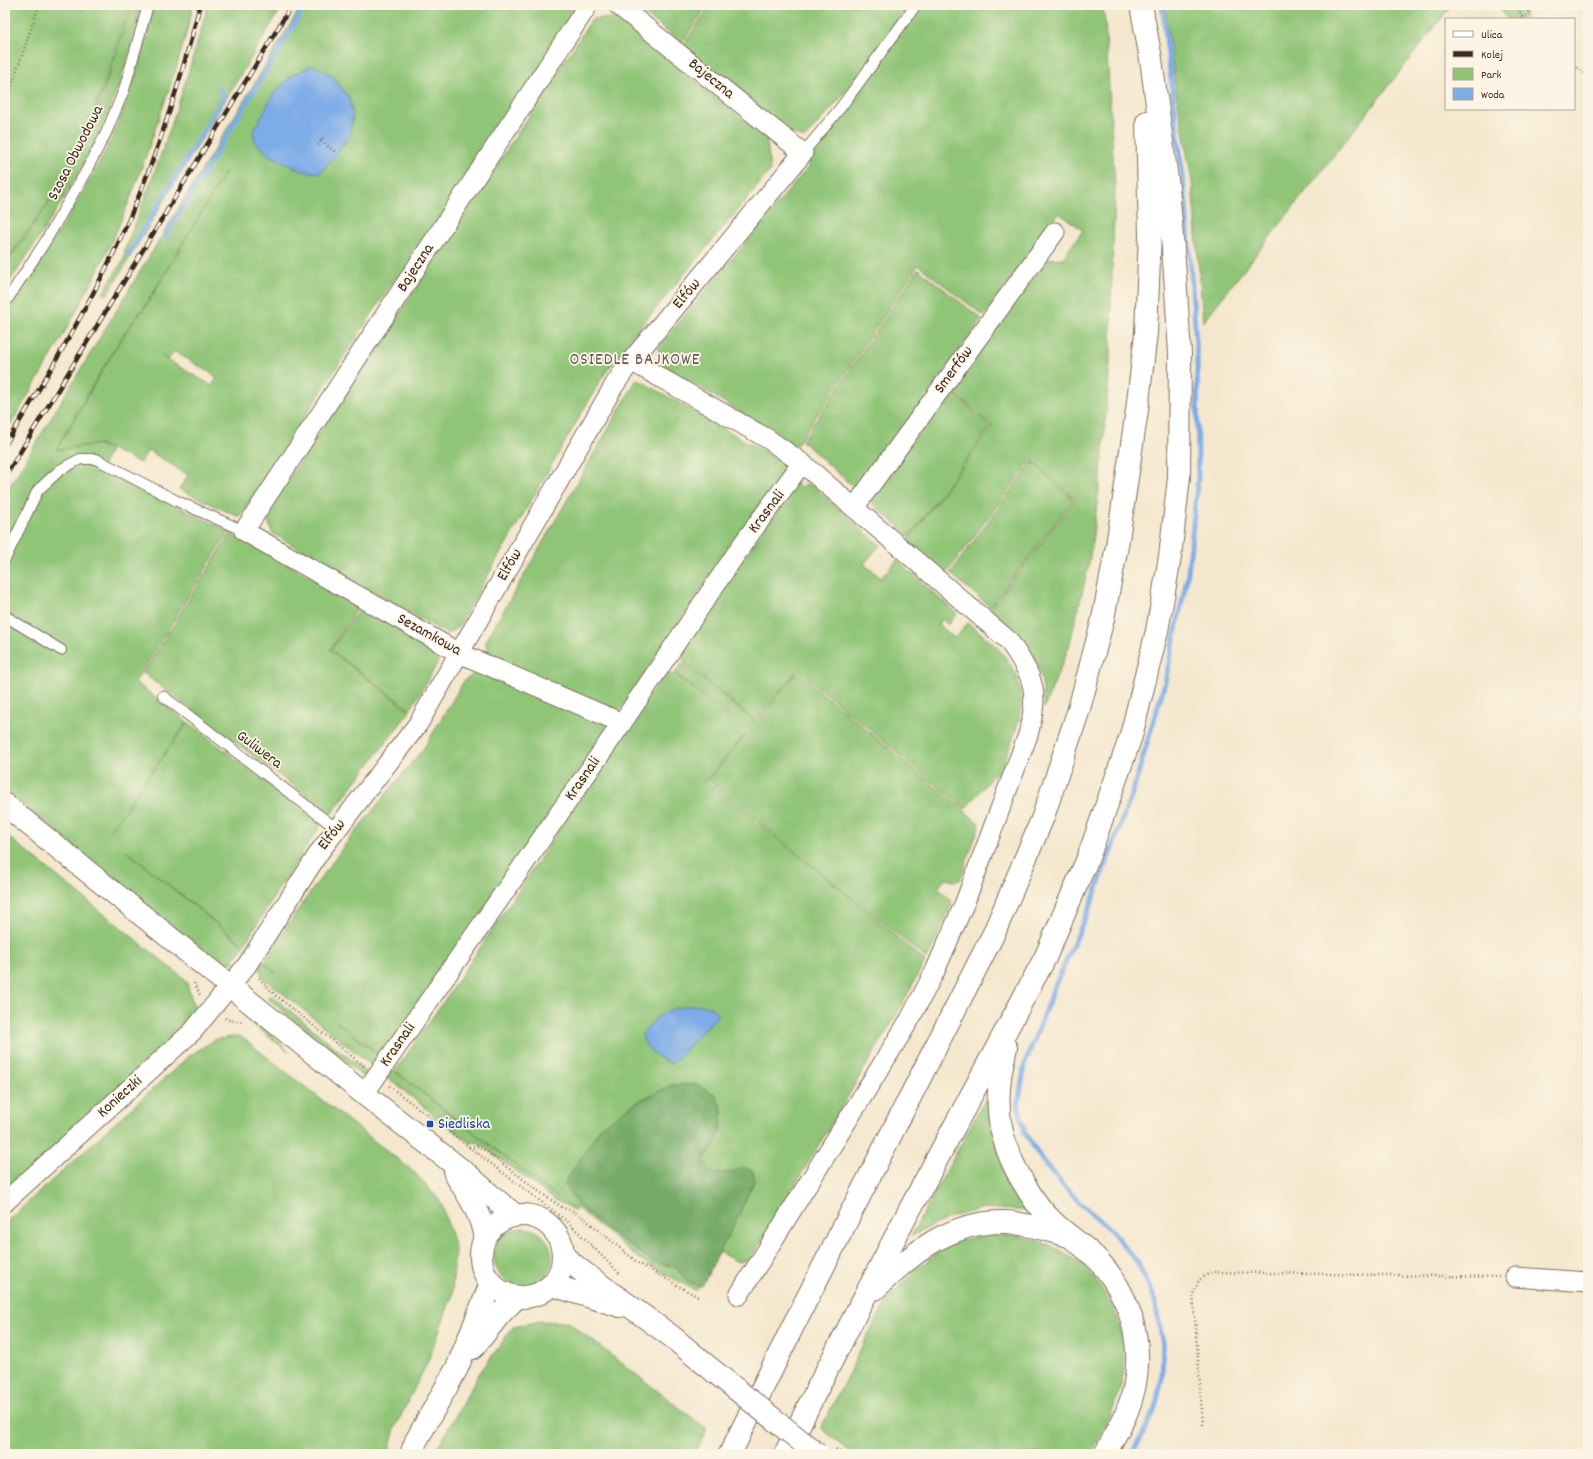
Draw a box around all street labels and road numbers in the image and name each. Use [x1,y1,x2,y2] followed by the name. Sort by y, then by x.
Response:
[683,53,739,105] street label: Bajeczna
[42,101,110,205] street label: Szosa Obwodowa
[392,239,441,297] street label: Bajeczna
[667,274,707,314] street label: Elfów
[929,341,979,399] street label: Smerfów
[743,485,791,539] street label: Krasnali
[492,544,528,586] street label: Elfów
[393,608,466,662] street label: Sezamkowa
[231,725,287,775] street label: Guliwera
[559,752,607,806] street label: Krasnali
[312,814,352,856] street label: Elfów
[374,1018,422,1072] street label: Krasnali
[92,1070,148,1124] street label: Konieczki

